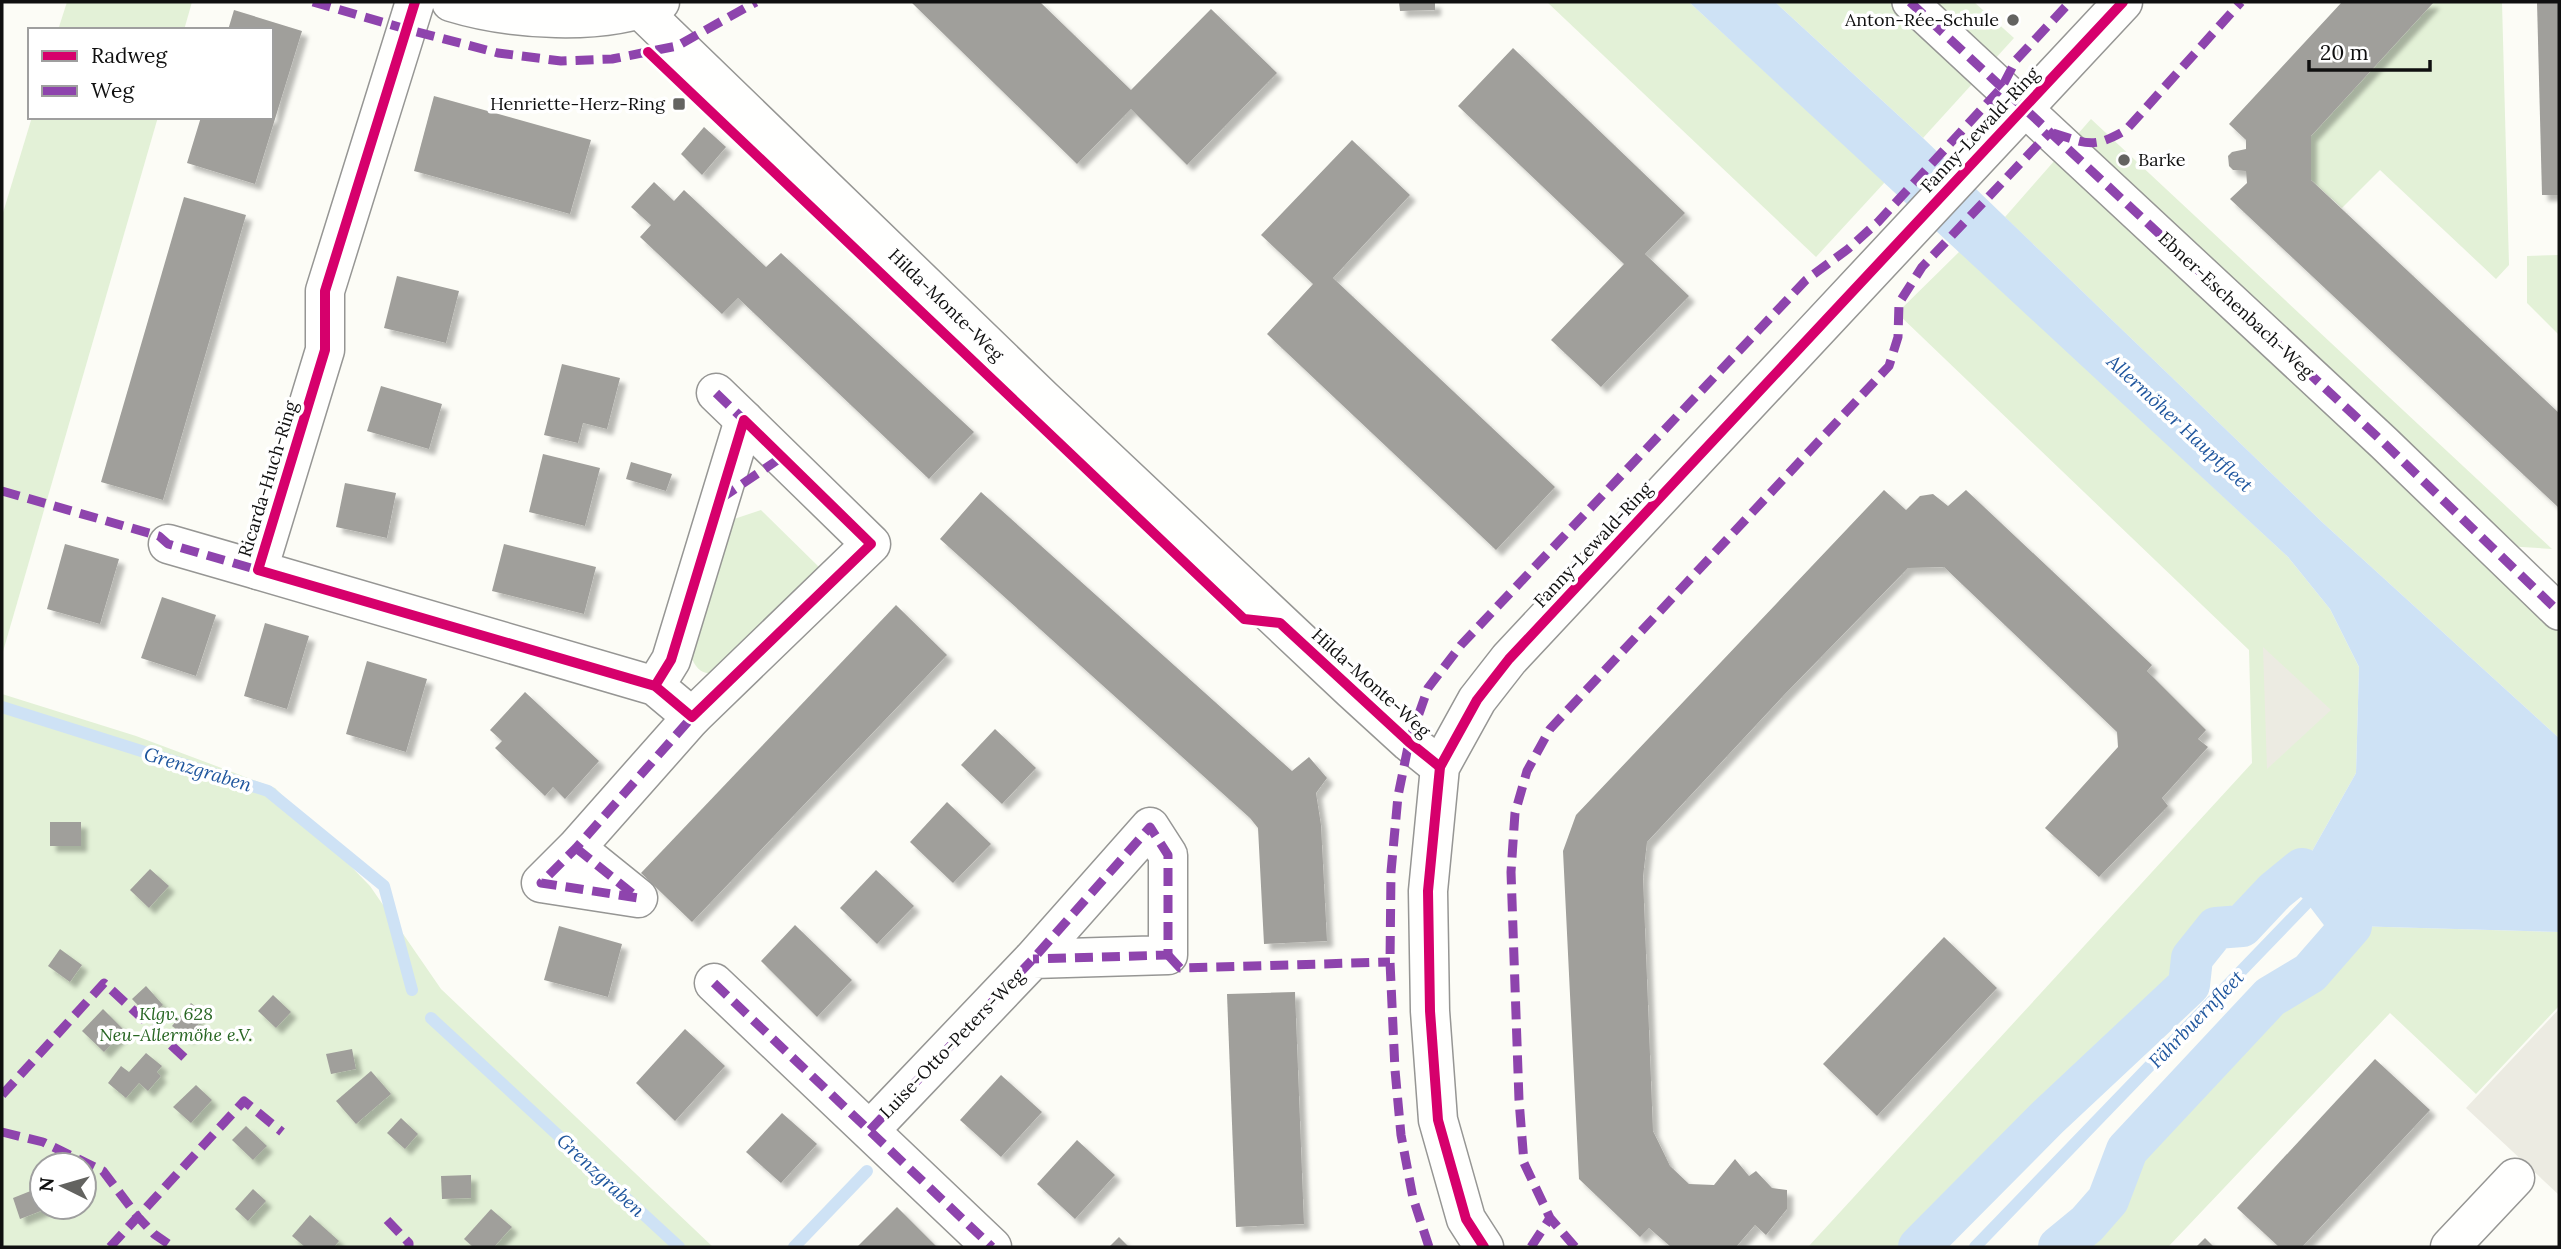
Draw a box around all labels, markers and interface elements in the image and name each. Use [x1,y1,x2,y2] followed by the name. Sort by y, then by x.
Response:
[1844,8,1999,31] place label: Anton-Rée-Schule
[2005,12,2021,28] marker: Anton-Rée-Schule
[28,28,273,119] legend
[2309,28,2430,72] scale bar
[2320,39,2369,66] text: 20 m
[91,42,167,69] text: Radweg
[1916,61,2044,197] street label: Fanny-Lewald-Ring
[91,77,134,104] text: Weg
[490,92,666,115] place label: Henriette-Herz-Ring
[671,96,687,112] marker: Henriette-Herz-Ring
[2138,148,2186,171] place label: Barke
[2116,152,2132,168] marker: Barke
[2154,227,2320,383] street label: Ebner-Eschenbach-Weg
[884,244,1010,366] street label: Hilda-Monte-Weg
[2101,348,2258,497] water label: Allermöher Hauptfleet
[233,397,303,560] street label: Ricarda-Huch-Ring
[1529,476,1657,612] street label: Fanny-Lewald-Ring
[1307,623,1436,743] street label: Hilda-Monte-Weg
[141,741,255,797] water label: Grenzgraben
[874,963,1030,1123] street label: Luise-Otto-Peters-Weg
[2143,965,2249,1073] water label: Fährbuernfleet
[99,1002,253,1046] park label: Klgv. 628 Neu-Allermöhe e.V.
[552,1128,650,1222] water label: Grenzgraben
[28,1151,98,1221] north arrow
[33,1176,59,1193] text: N

